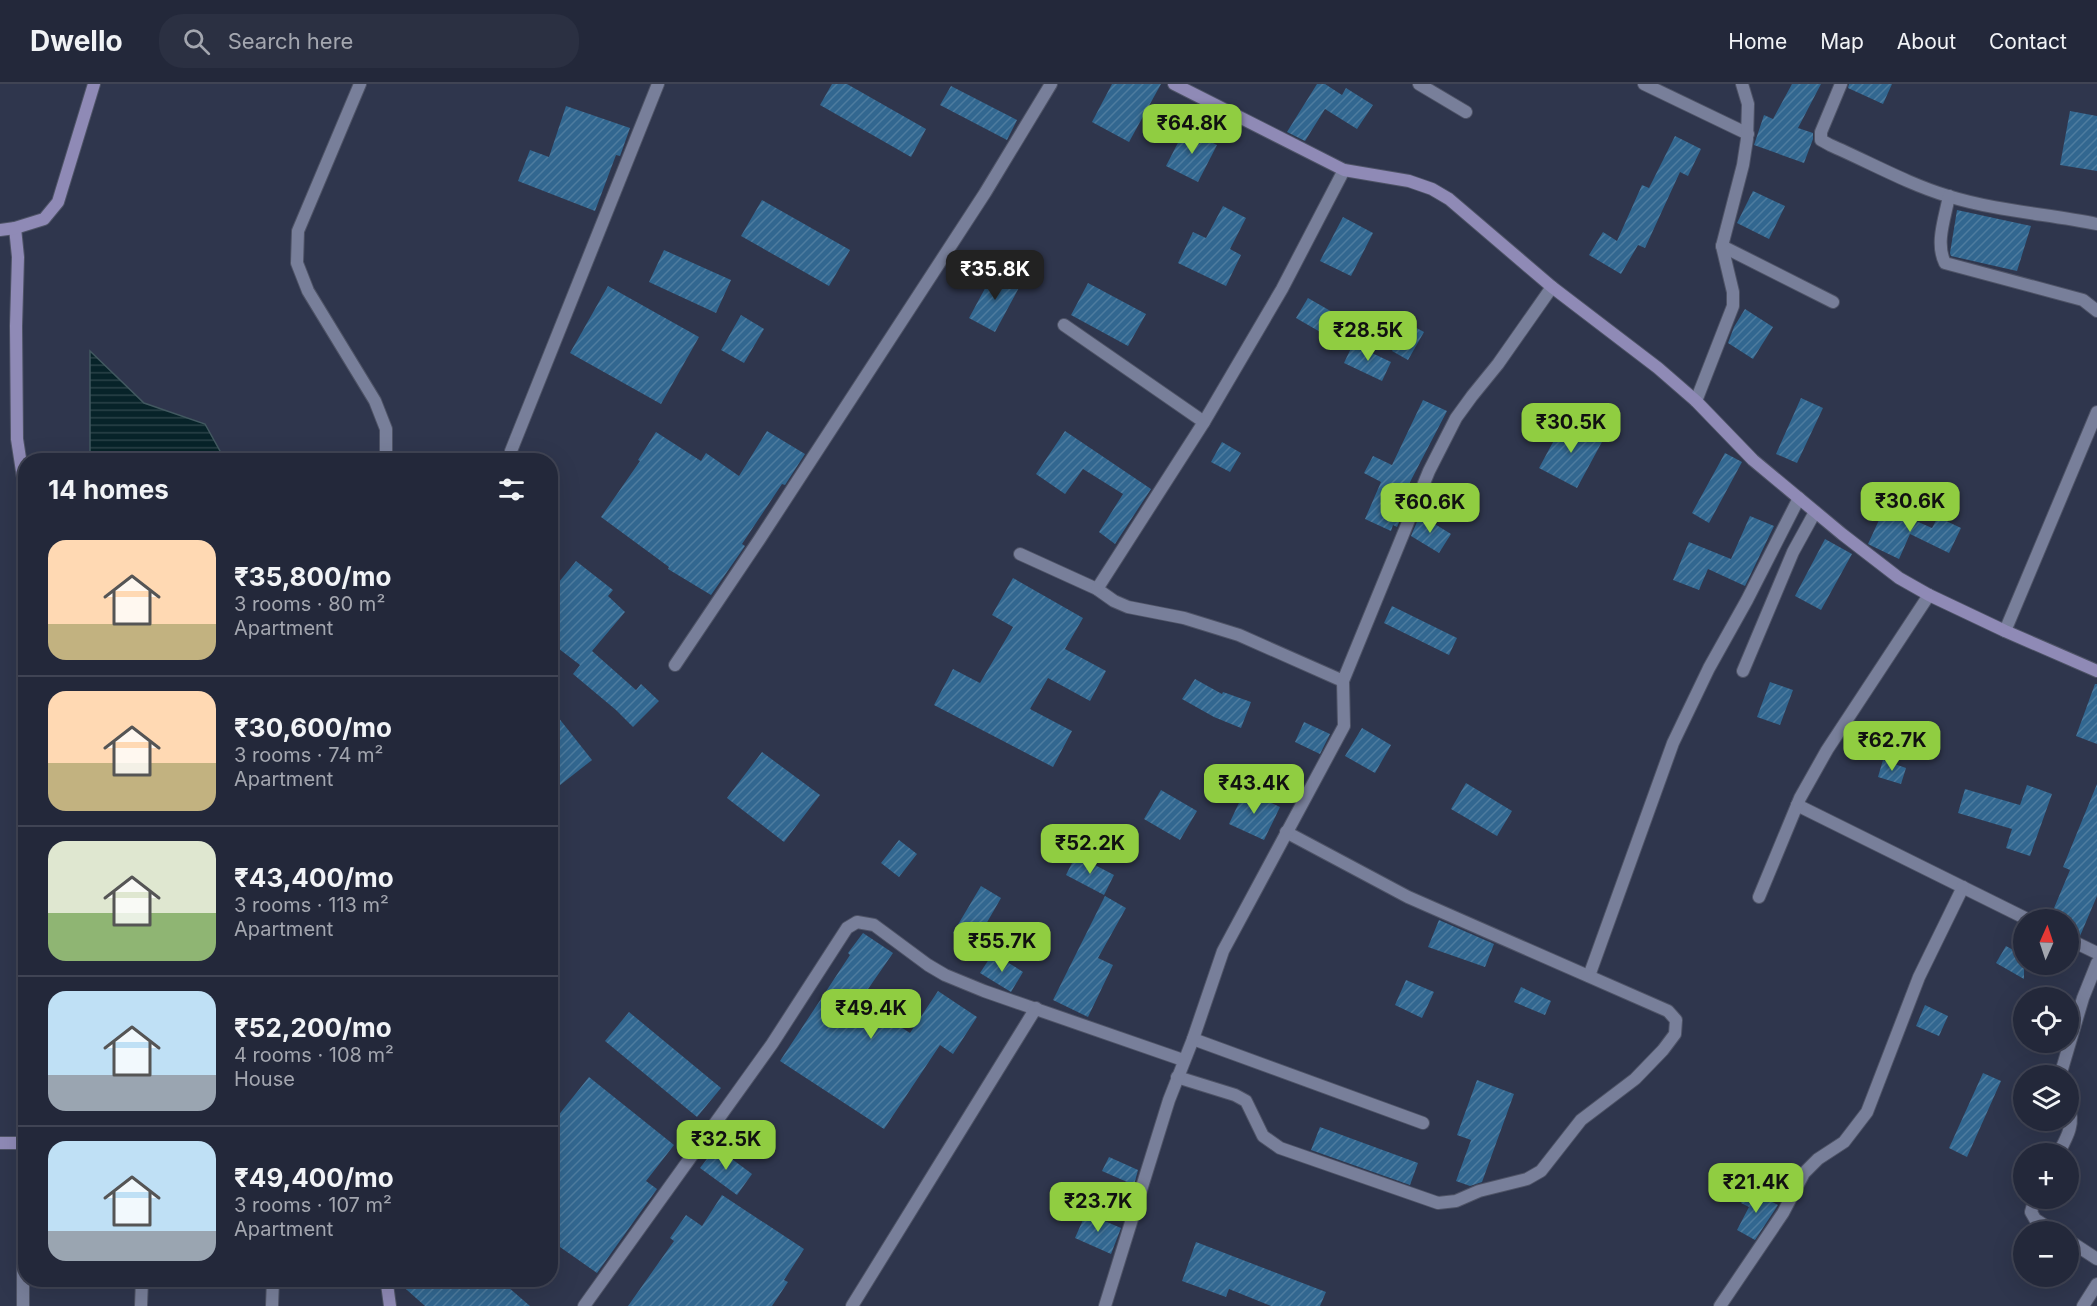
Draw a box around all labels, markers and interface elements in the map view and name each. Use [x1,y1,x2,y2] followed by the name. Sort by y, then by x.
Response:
[159,14,579,68] search box
[30,24,123,58] text: Dwello
[180,25,213,58] icon: search
[228,28,353,54] text: Search here
[1728,29,1787,54] text: Home
[1820,29,1864,54] text: Map
[1897,29,1956,54] text: About
[1989,29,2067,54] text: Contact
[1143,104,1241,155] pin: ₹64.8K
[1157,111,1227,135] text: ₹64.8K
[946,250,1044,301] pin: ₹35.8K
[960,257,1030,281] text: ₹35.8K
[1319,311,1417,362] pin: ₹28.5K
[1333,318,1403,342] text: ₹28.5K
[1522,403,1620,454] pin: ₹30.5K
[1536,410,1606,434] text: ₹30.5K
[495,473,528,506] icon: filters
[48,474,169,505] text: 14 homes
[1861,482,1959,533] pin: ₹30.6K
[1381,483,1479,534] pin: ₹60.6K
[1875,489,1945,513] text: ₹30.6K
[1395,490,1465,514] text: ₹60.6K
[234,561,391,592] text: ₹35,800/mo
[96,564,168,636] icon: home
[234,592,385,616] text: 3 rooms · 80 m²
[234,616,333,640] text: Apartment
[234,712,392,743] text: ₹30,600/mo
[96,715,168,787] icon: home
[1843,721,1941,772] pin: ₹62.7K
[1857,728,1927,752] text: ₹62.7K
[234,743,383,767] text: 3 rooms · 74 m²
[1205,764,1303,815] pin: ₹43.4K
[234,767,333,791] text: Apartment
[1218,771,1290,795] text: ₹43.4K
[1041,824,1139,875] pin: ₹52.2K
[1055,831,1125,855] text: ₹52.2K
[234,862,394,893] text: ₹43,400/mo
[96,865,168,937] icon: home
[234,893,389,917] text: 3 rooms · 113 m²
[2013,909,2079,975] north arrow
[2013,909,2079,1287] map controls
[234,917,333,941] text: Apartment
[953,922,1051,973] pin: ₹55.7K
[968,929,1036,953] text: ₹55.7K
[2013,987,2079,1053] button: locate
[822,989,920,1040] pin: ₹49.4K
[835,996,907,1020] text: ₹49.4K
[234,1012,392,1043] text: ₹52,200/mo
[96,1015,168,1087] icon: home
[234,1043,394,1067] text: 4 rooms · 108 m²
[2013,1065,2079,1131] button: layers
[234,1067,295,1091] text: House
[677,1120,775,1171] pin: ₹32.5K
[691,1127,761,1151] text: ₹32.5K
[2013,1143,2079,1209] button: +
[234,1162,394,1193] text: ₹49,400/mo
[1707,1163,1805,1214] pin: ₹21.4K
[96,1165,168,1237] icon: home
[1722,1170,1790,1194] text: ₹21.4K
[1049,1182,1147,1233] pin: ₹23.7K
[1064,1189,1132,1213] text: ₹23.7K
[234,1193,392,1217] text: 3 rooms · 107 m²
[234,1217,333,1241] text: Apartment
[2013,1221,2079,1287] button: −

